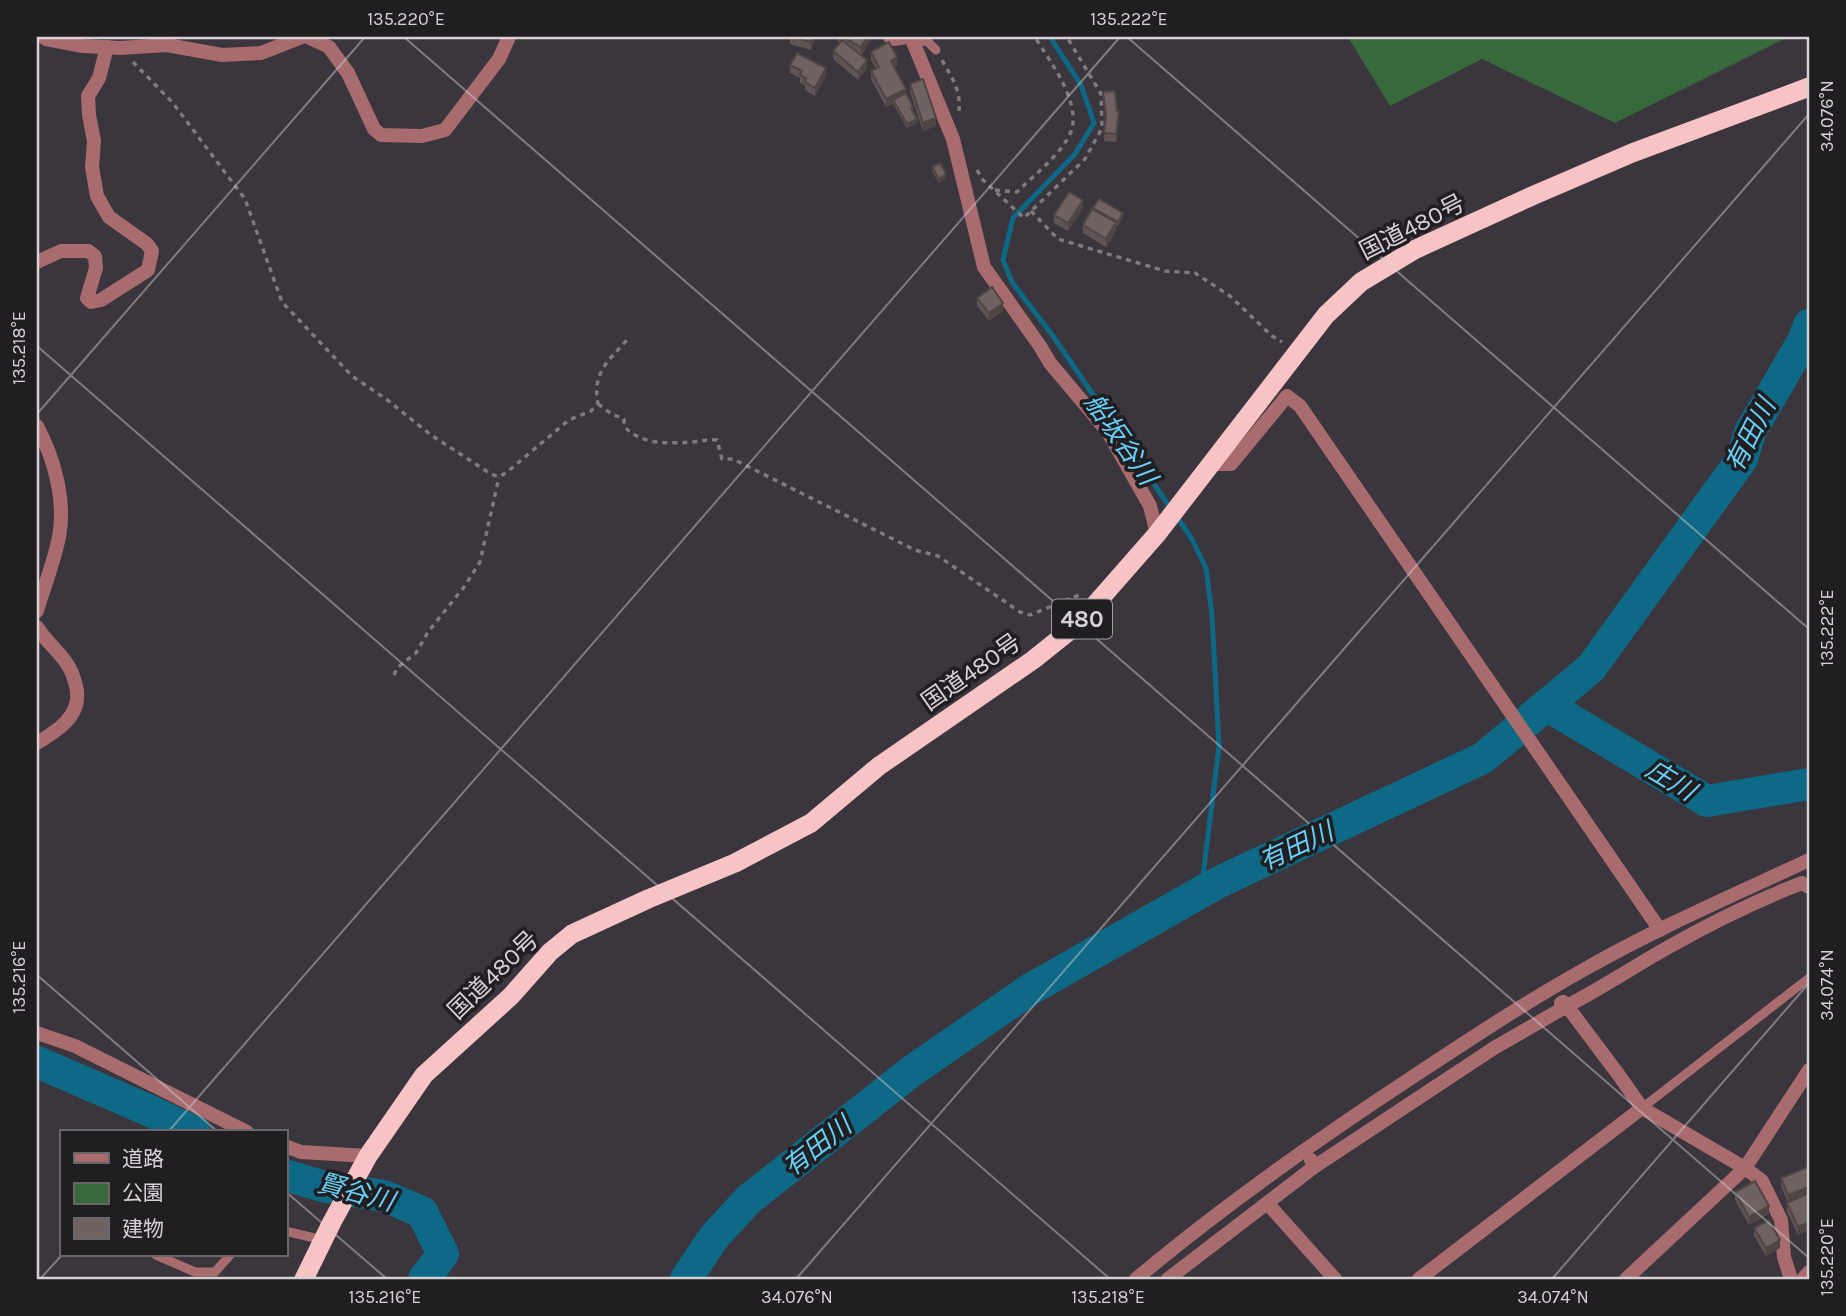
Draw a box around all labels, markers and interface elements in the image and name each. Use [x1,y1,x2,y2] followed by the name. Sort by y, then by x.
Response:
[367,8,445,30] text: 135.220°E
[1090,8,1168,30] text: 135.222°E
[1816,80,1838,152] text: 34.076°N
[1355,189,1469,265] street label: 国道480号
[8,311,30,385] text: 135.218°E
[1078,388,1165,493] water label: 船坂谷川
[1719,391,1783,477] water label: 有田川
[1816,589,1838,667] text: 135.222°E
[1052,600,1112,638] road number: 480
[916,628,1026,716] street label: 国道480号
[1640,754,1704,809] water label: 庄川
[1254,815,1341,877] water label: 有田川
[442,925,544,1025] street label: 国道480号
[8,941,30,1013] text: 135.216°E
[1816,949,1838,1021] text: 34.074°N
[777,1108,860,1183] water label: 有田川
[60,1130,287,1256] legend
[122,1147,164,1171] text: 道路
[314,1167,400,1218] water label: 賢谷川
[122,1181,164,1205] text: 公園
[122,1217,164,1241] text: 建物
[1816,1218,1838,1296] text: 135.220°E
[349,1286,421,1308] text: 135.216°E
[761,1286,833,1308] text: 34.076°N
[1071,1286,1145,1308] text: 135.218°E
[1517,1286,1589,1308] text: 34.074°N

